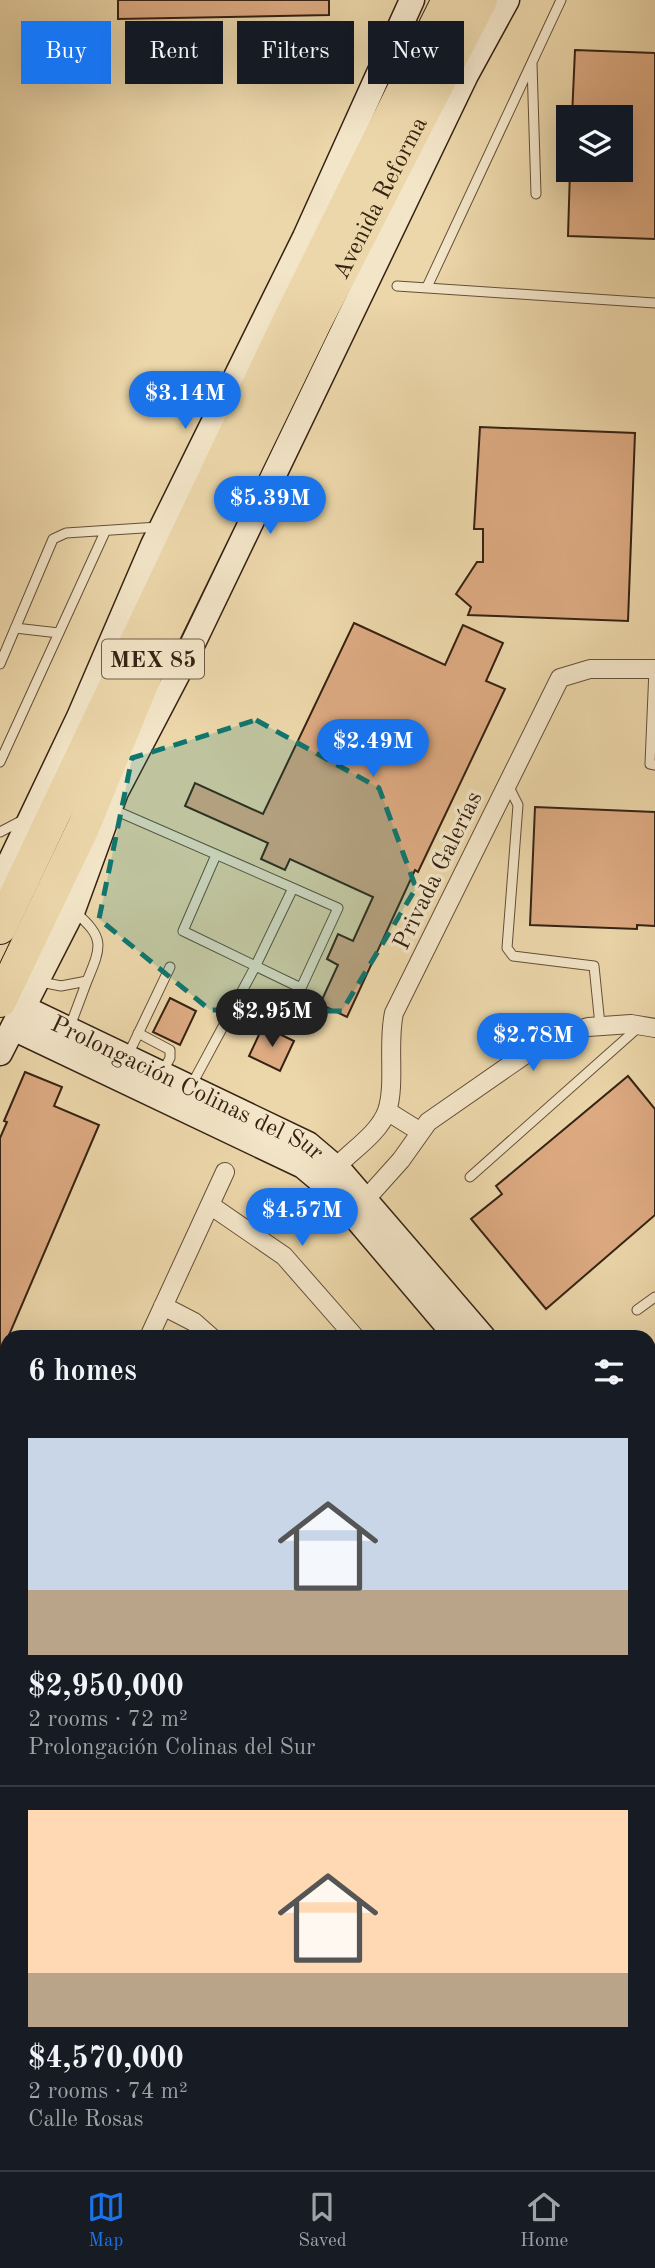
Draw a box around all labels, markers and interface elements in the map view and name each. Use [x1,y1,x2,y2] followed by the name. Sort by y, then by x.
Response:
[21,21,111,84] chip: Buy
[125,21,223,84] chip: Rent
[237,21,354,84] chip: Filters
[368,21,464,84] chip: New
[556,105,633,182] map controls
[556,105,633,182] button: layers
[330,113,433,283] street label: Avenida Reforma
[128,372,242,431] pin: $3.14M
[145,382,225,405] text: $3.14M
[213,476,327,536] pin: $5.39M
[230,487,310,510] text: $5.39M
[102,639,204,678] road number: MEX 85
[316,720,430,779] pin: $2.49M
[333,730,413,753] text: $2.49M
[390,788,487,954] street label: Privada Galerías
[215,990,329,1049] pin: $2.95M
[232,1000,312,1023] text: $2.95M
[47,1013,328,1166] street label: Prolongación Colinas del Sur
[476,1014,590,1073] pin: $2.78M
[493,1024,573,1047] text: $2.78M
[245,1188,359,1248] pin: $4.57M
[262,1199,342,1222] text: $4.57M
[590,1353,628,1391] icon: filters
[28,1357,137,1387] text: 6 homes
[265,1483,391,1609] icon: home
[28,1672,184,1702] text: $2,950,000
[28,1708,188,1731] text: 2 rooms · 72 m²
[28,1736,315,1759] text: Prolongación Colinas del Sur
[265,1855,391,1981] icon: home
[28,2044,184,2074] text: $4,570,000
[28,2080,188,2103] text: 2 rooms · 74 m²
[28,2108,143,2131] text: Calle Rosas
[87,2188,125,2253] tab: Map
[298,2188,347,2253] tab: Saved
[520,2188,568,2253] tab: Home

